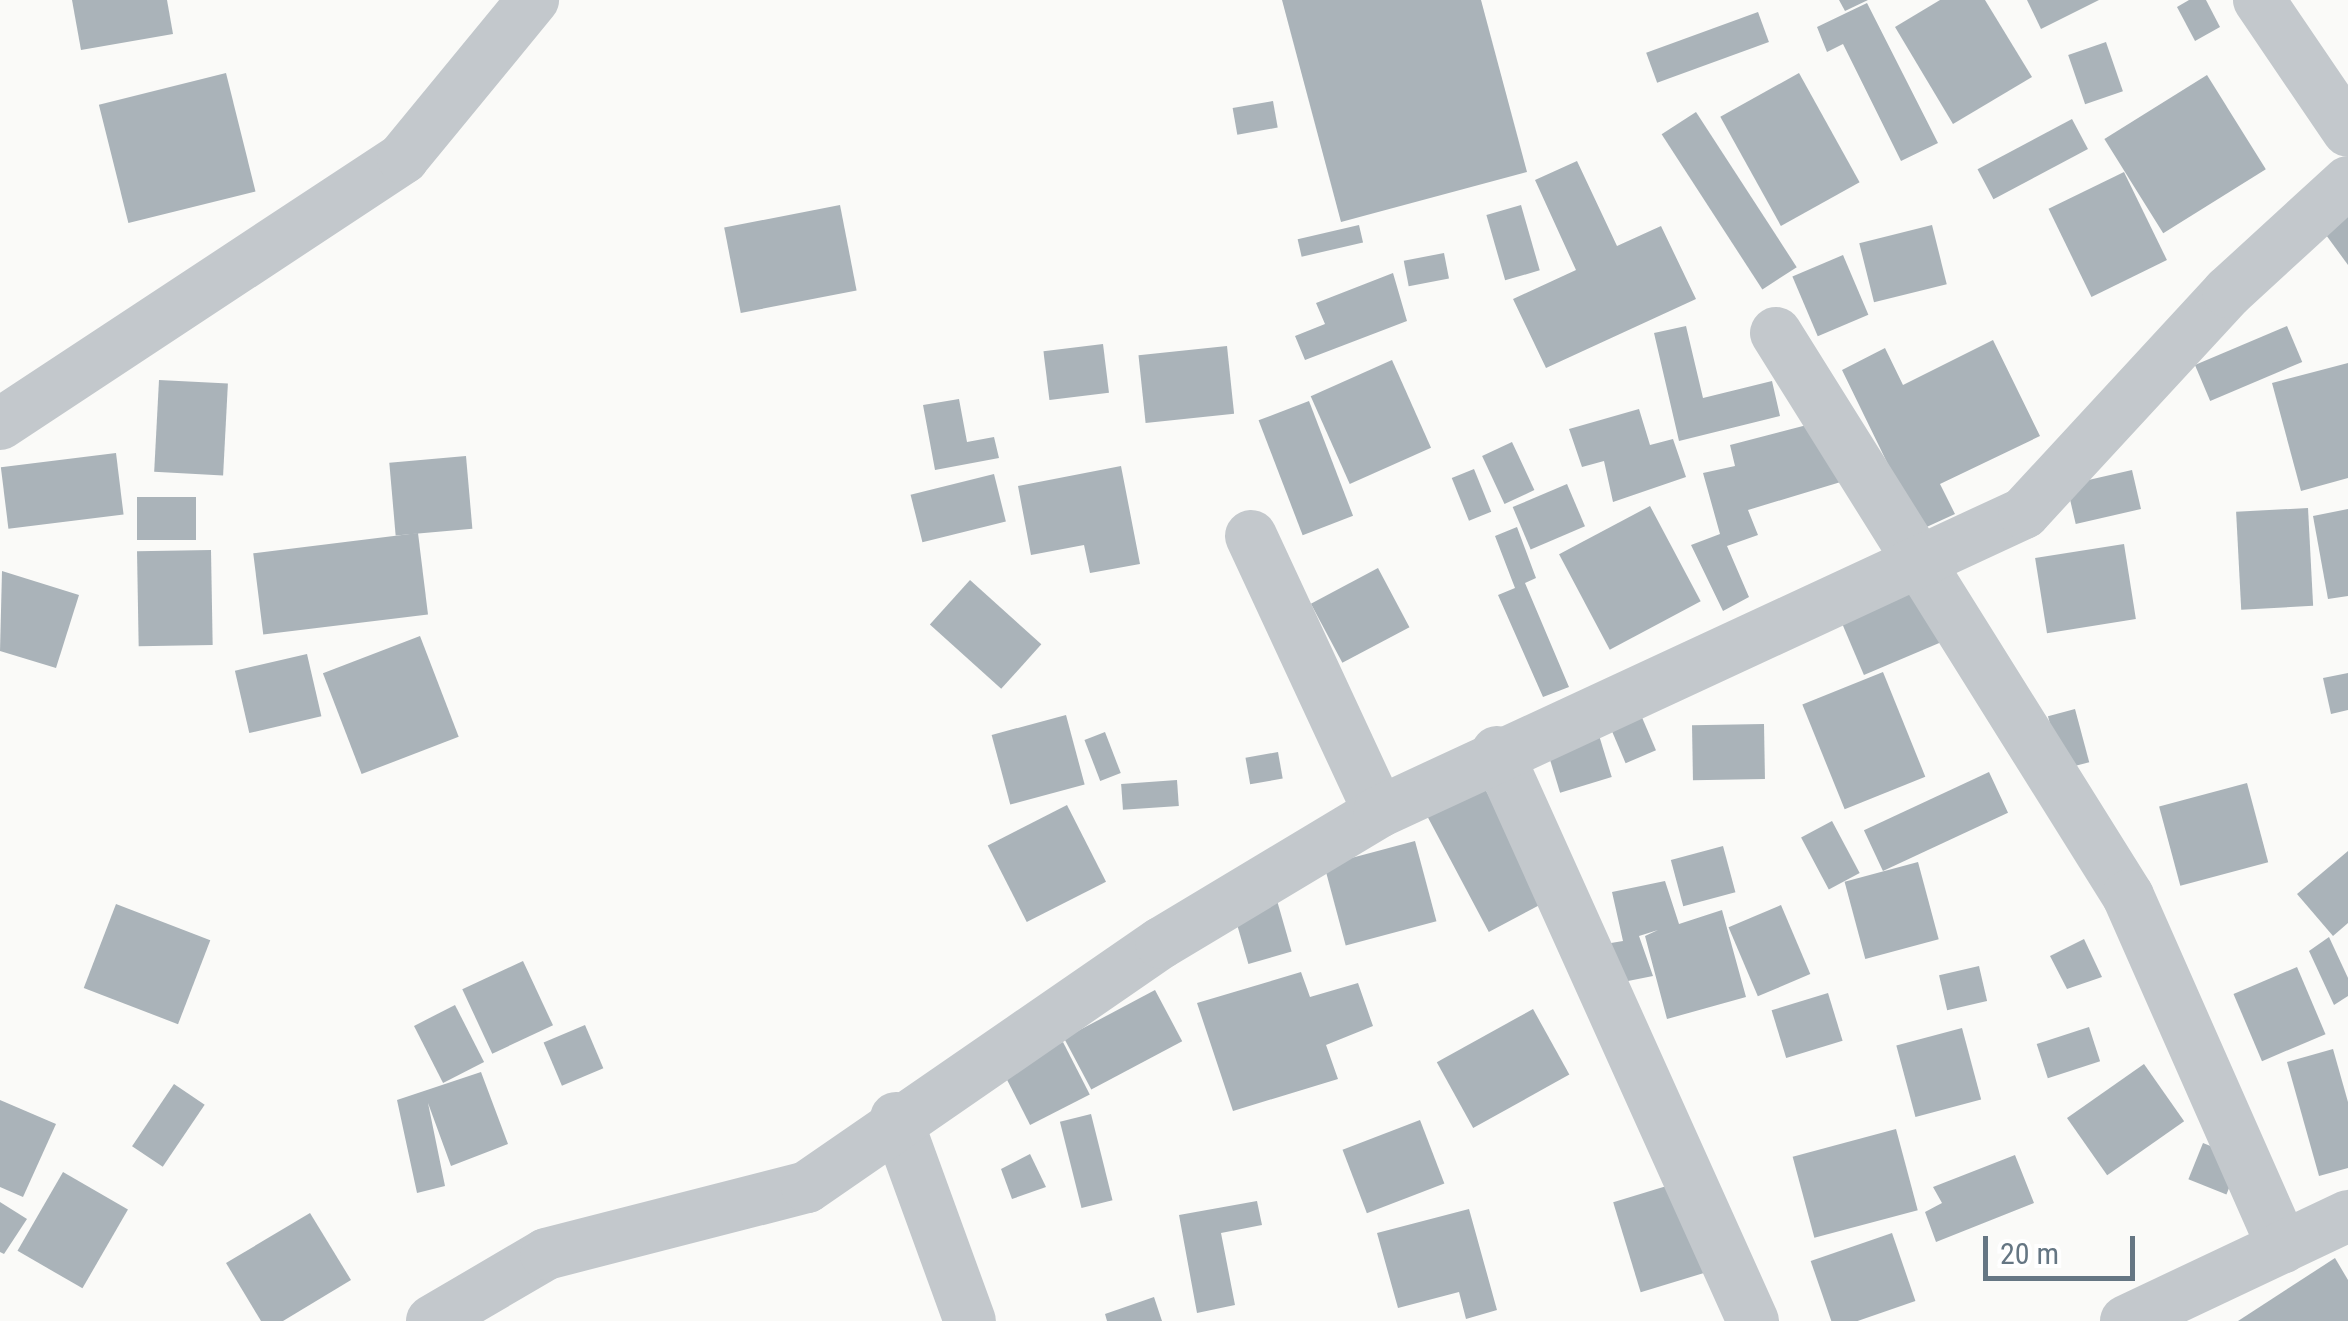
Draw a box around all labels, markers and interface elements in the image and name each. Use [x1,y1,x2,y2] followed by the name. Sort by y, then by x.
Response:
[1988,1216,2140,1278] scale bar
[2000,1236,2059,1271] text: 20 m

